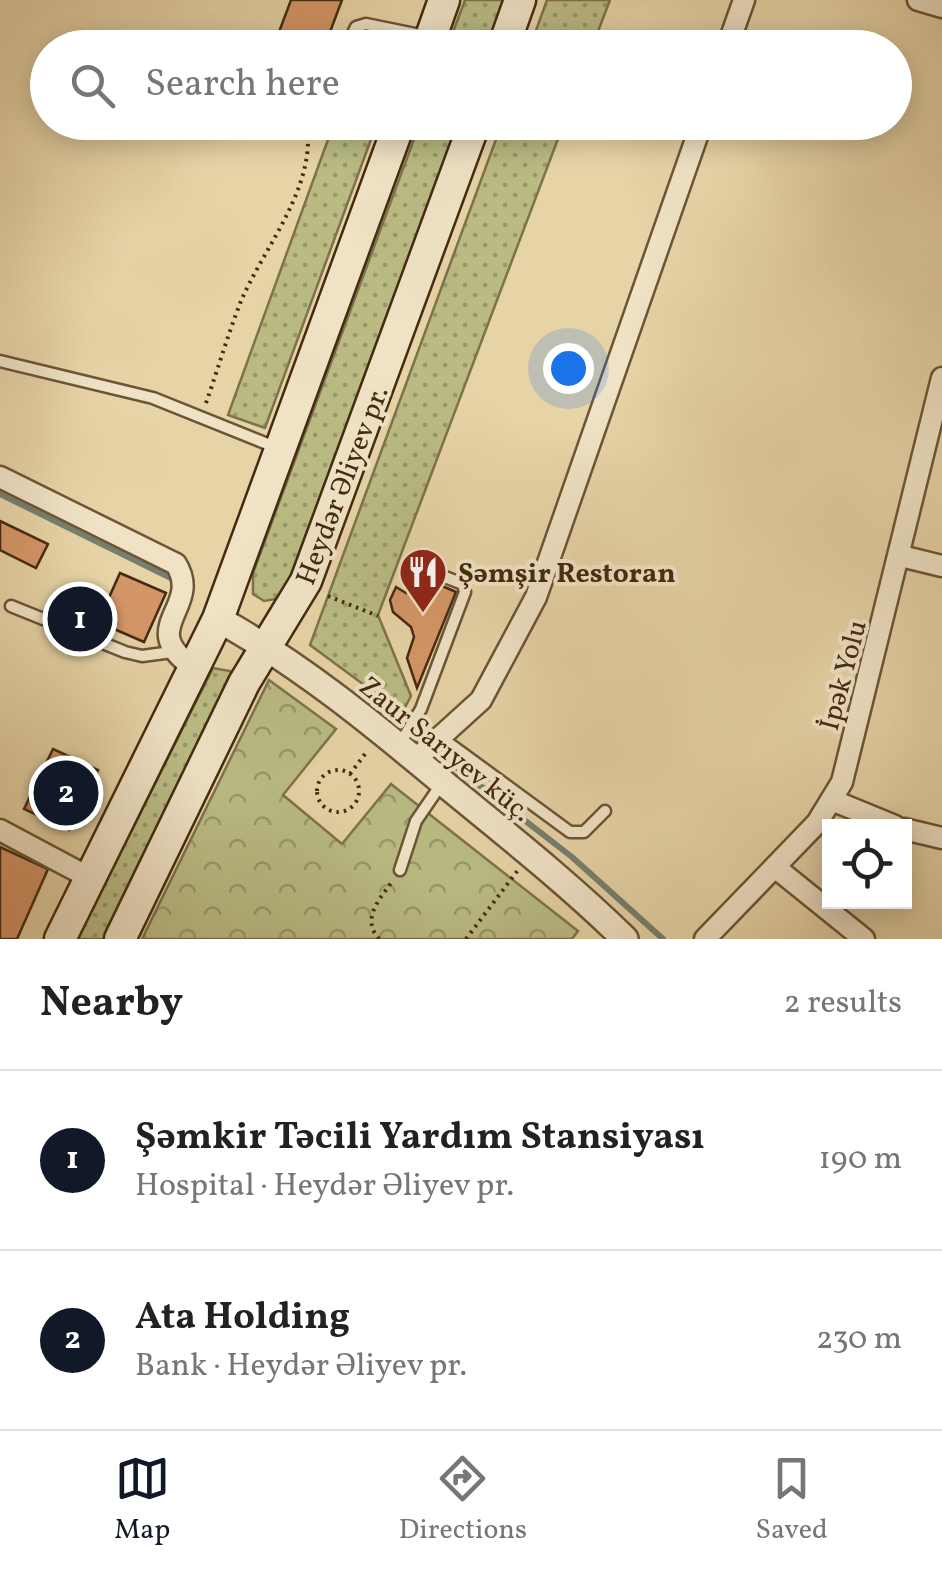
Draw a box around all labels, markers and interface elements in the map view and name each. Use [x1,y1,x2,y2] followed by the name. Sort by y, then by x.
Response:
[30,30,912,140] search box
[65,58,120,113] icon: search
[145,59,340,112] text: Search here
[543,343,594,394] your location
[287,381,399,591] street label: Heydər Əliyev pr.
[397,546,449,614] restaurant icon: Şəmşir Restoran
[458,555,676,594] place label: Şəmşir Restoran
[48,582,112,656] pin: 1
[811,616,878,735] street label: İpək Yolu
[350,668,539,832] street label: Zaur Sarıyev küç.
[34,756,98,830] pin: 2
[822,819,912,909] map controls
[822,819,912,909] button: locate
[40,975,183,1034] text: Nearby
[784,982,902,1026] text: 2 results
[135,1112,705,1165] text: Şəmkir Təcili Yardım Stansiyası
[66,1138,79,1182] text: 1
[818,1138,902,1182] text: 190 m
[135,1165,514,1209] text: Hospital · Heydər Əliyev pr.
[135,1292,350,1345] text: Ata Holding
[64,1318,81,1362] text: 2
[816,1318,902,1362] text: 230 m
[135,1345,467,1389] text: Bank · Heydər Əliyev pr.
[114,1451,170,1550] tab: Map
[399,1451,527,1550] tab: Directions
[756,1451,828,1550] tab: Saved

